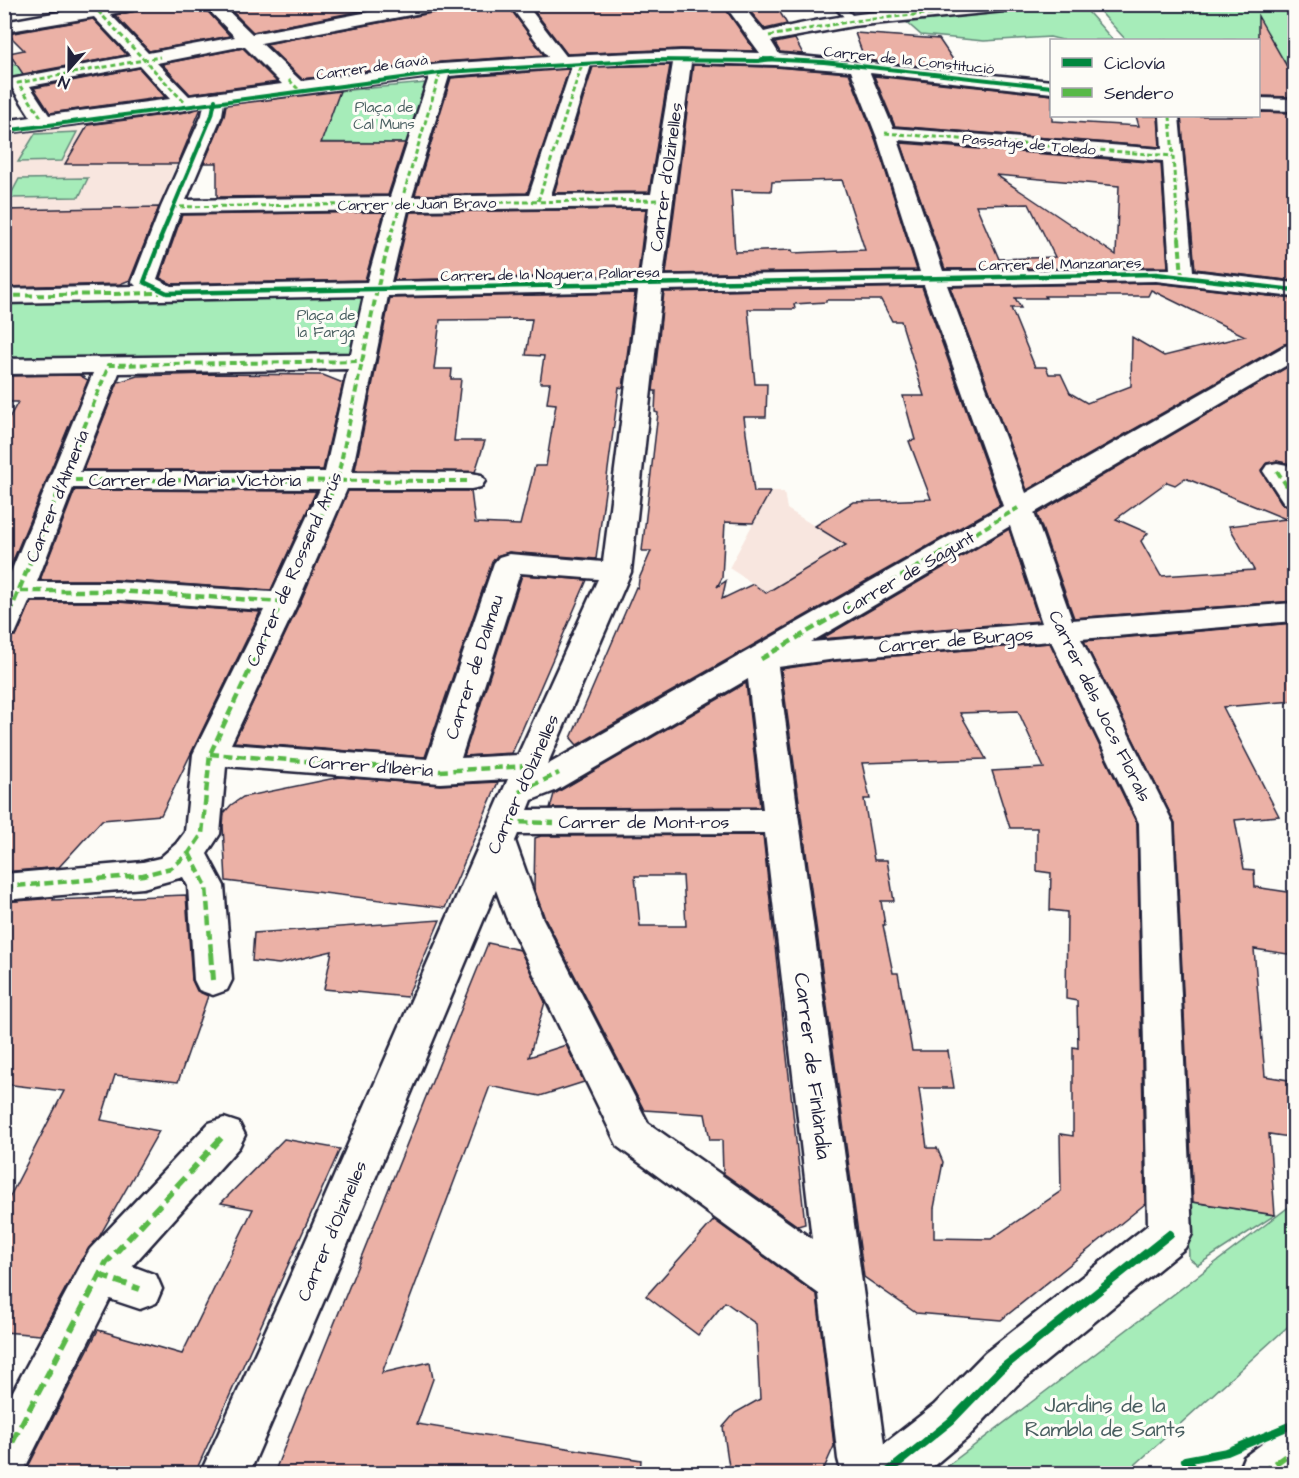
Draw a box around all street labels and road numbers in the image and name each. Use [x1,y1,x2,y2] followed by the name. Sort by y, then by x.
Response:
[823,41,996,80] street label: Carrer de la Constitució
[315,49,430,86] street label: Carrer de Gavà
[644,101,689,253] street label: Carrer d'Olzinelles
[961,128,1097,162] street label: Passatge de Toledo
[338,193,497,216] street label: Carrer de Juan Bravo
[978,253,1142,276] street label: Carrer del Manzanares
[440,262,660,288] street label: Carrer de la Noguera Pallaresa
[20,426,95,566] street label: Carrer d'Almería
[89,468,301,493] street label: Carrer de Maria Victòria
[240,468,349,671] street label: Carrer de Rossend Arús
[837,525,981,623] street label: Carrer de Sagunt
[439,592,510,743] street label: Carrer de Dalmau
[1042,606,1157,806] street label: Carrer dels Jocs Florals
[878,621,1034,661] street label: Carrer de Burgos
[481,710,565,858] street label: Carrer d'Olzinelles
[308,750,434,783] street label: Carrer d'Ibèria
[559,810,729,835] street label: Carrer de Mont-ros
[787,971,838,1161] street label: Carrer de Finlàndia
[292,1157,373,1305] street label: Carrer d'Olzinelles

